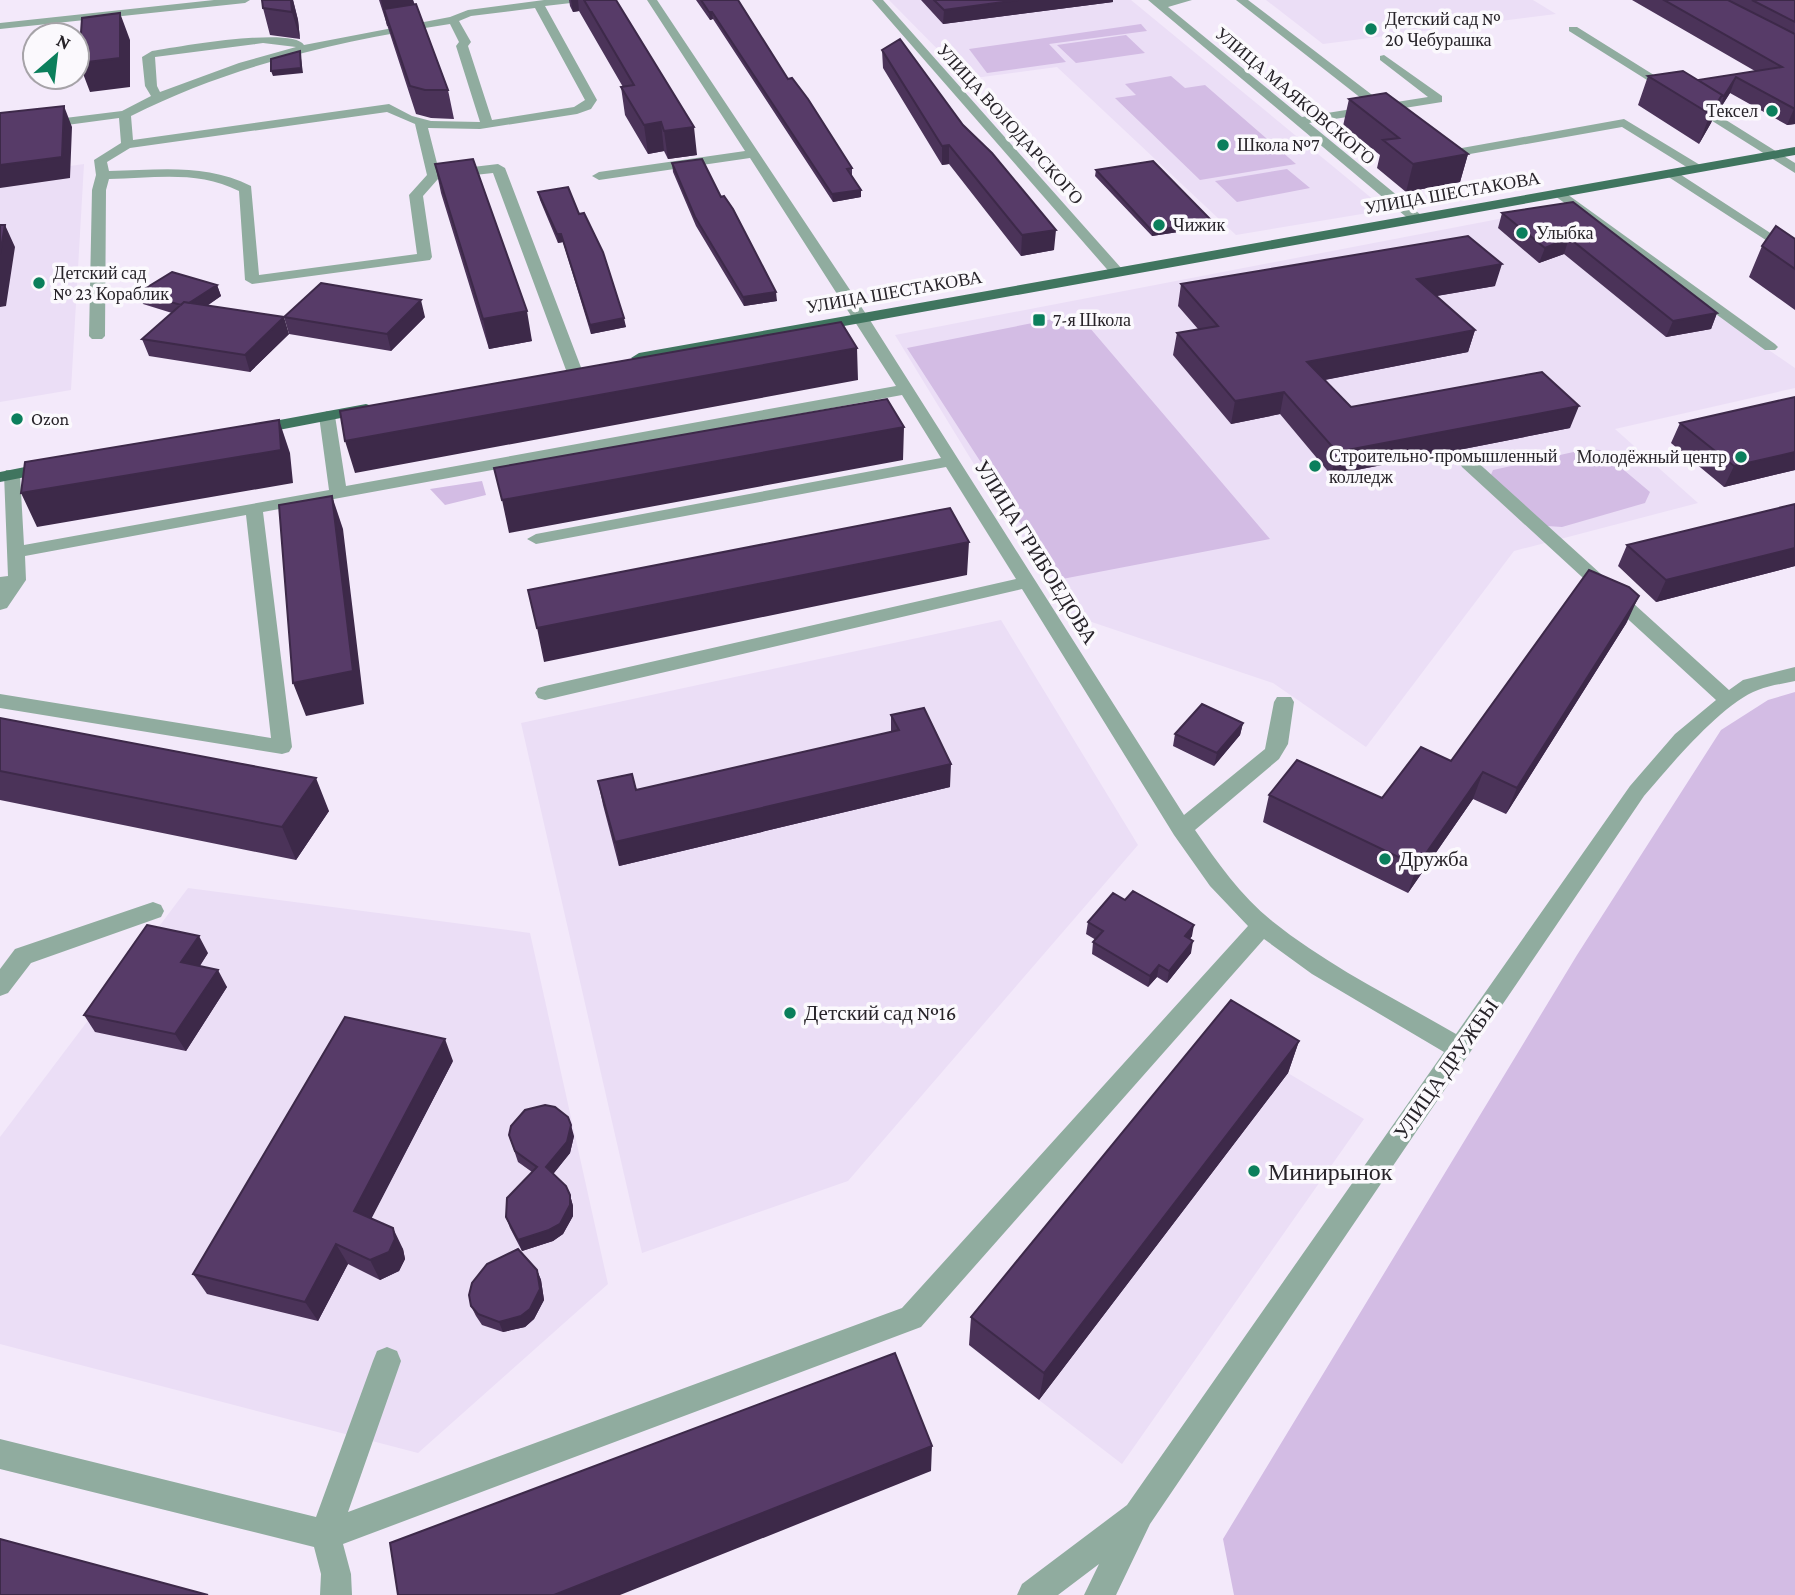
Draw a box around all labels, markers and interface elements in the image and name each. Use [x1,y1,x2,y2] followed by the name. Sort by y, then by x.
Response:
[1385,9,1501,50] place label: Детский сад № 20 Чебурашка
[21,21,91,91] north arrow
[1363,21,1379,37] marker: Детский сад № 20 Чебурашка
[1211,23,1379,169] street label: УЛИЦА МАЯКОВСКОГО
[53,29,74,54] text: N
[933,40,1087,208] street label: УЛИЦА ВОЛОДАРСКОГО
[1706,101,1758,121] place label: Тексел
[1764,103,1780,119] marker: Тексел
[1237,135,1319,155] place label: Школа №7
[1215,137,1231,153] marker: Школа №7
[1363,168,1541,218] street label: УЛИЦА ШЕСТАКОВА
[1173,215,1225,235] place label: Чижик
[1151,217,1167,233] marker: Чижик
[1536,223,1593,243] place label: Улыбка
[1514,225,1530,241] marker: Улыбка
[53,263,169,304] place label: Детский сад № 23 Кораблик
[805,267,983,317] street label: УЛИЦА ШЕСТАКОВА
[31,275,47,291] marker: Детский сад № 23 Кораблик
[1053,310,1131,330] place label: 7-я Школа
[1031,312,1047,328] marker: 7-я Школа
[31,409,70,429] place label: Ozon
[9,411,25,427] marker: Ozon
[1329,446,1558,487] place label: Строительно-промышленный колледж
[1577,447,1727,467] place label: Молодёжный центр
[1733,449,1749,465] marker: Молодёжный центр
[970,456,1103,649] street label: УЛИЦА ГРИБОЕДОВА
[1307,458,1323,474] marker: Строительно-промышленный колледж
[1399,847,1469,871] place label: Дружба
[1377,851,1393,867] marker: Дружба
[1389,994,1503,1144] street label: УЛИЦА ДРУЖБЫ
[804,1001,956,1025] place label: Детский сад №16
[782,1005,798,1021] marker: Детский сад №16
[1268,1158,1393,1185] place label: Минирынок
[1246,1163,1262,1179] marker: Минирынок

